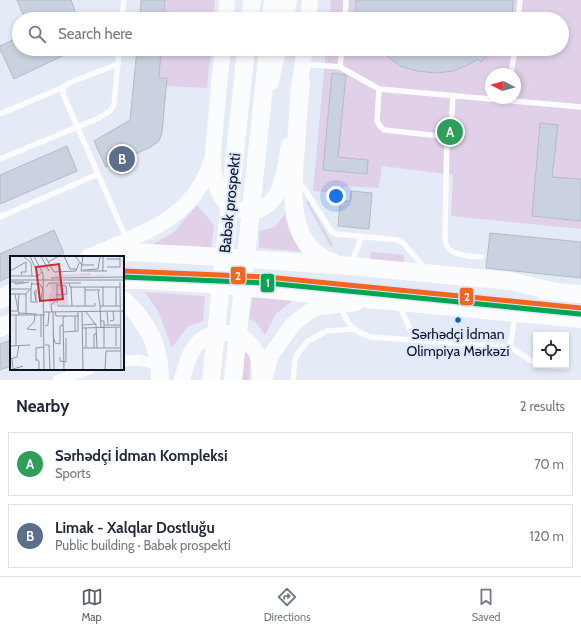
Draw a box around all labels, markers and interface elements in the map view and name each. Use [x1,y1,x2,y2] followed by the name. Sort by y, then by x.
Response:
[12,12,569,56] search box
[26,23,48,45] icon: search
[58,25,133,43] text: Search here
[485,68,521,104] north arrow
[437,117,463,147] pin: A
[109,144,135,174] pin: B
[216,152,244,254] street label: Babək prospekti
[326,186,346,206] your location
[10,256,124,370] inset map
[230,266,246,285] line badge: 2
[235,269,241,283] text: 2
[260,273,275,293] line badge: 1
[266,276,270,290] text: 1
[459,287,474,306] line badge: 2
[464,290,470,304] text: 2
[453,315,463,325] marker: Sərhədçi İdman Olimpiya Mərkəzi
[407,325,509,360] place label: Sərhədçi İdman Olimpiya Mərkəzi
[533,332,569,368] map controls
[533,332,569,368] button: locate
[16,396,69,416] text: Nearby
[520,398,565,414] text: 2 results
[55,447,228,465] text: Sərhədçi İdman Kompleksi
[26,456,34,472] text: A
[534,456,564,472] text: 70 m
[55,465,91,481] text: Sports
[55,519,215,537] text: Limak - Xalqlar Dostluğu
[26,528,34,544] text: B
[530,528,564,544] text: 120 m
[55,537,231,553] text: Public building · Babək prospekti
[81,586,103,624] tab: Map
[264,586,311,624] tab: Directions
[472,586,500,624] tab: Saved

